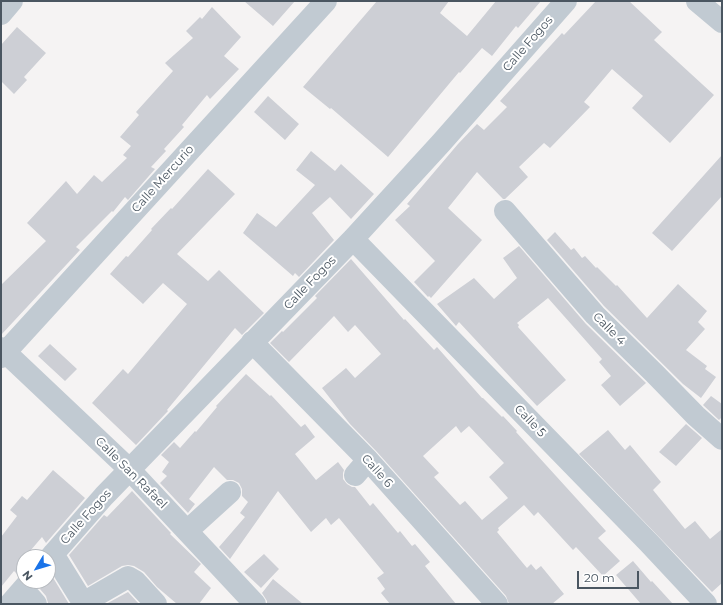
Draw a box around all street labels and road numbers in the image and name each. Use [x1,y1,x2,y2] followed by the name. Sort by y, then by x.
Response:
[500,13,556,75] street label: Calle Fogos
[129,142,197,216] street label: Calle Mercurio
[281,253,339,313] street label: Calle Fogos
[590,310,628,348] street label: Calle 4
[511,402,549,440] street label: Calle 5
[92,434,170,512] street label: Calle San Rafael
[358,451,396,491] street label: Calle 6
[58,487,114,547] street label: Calle Fogos

